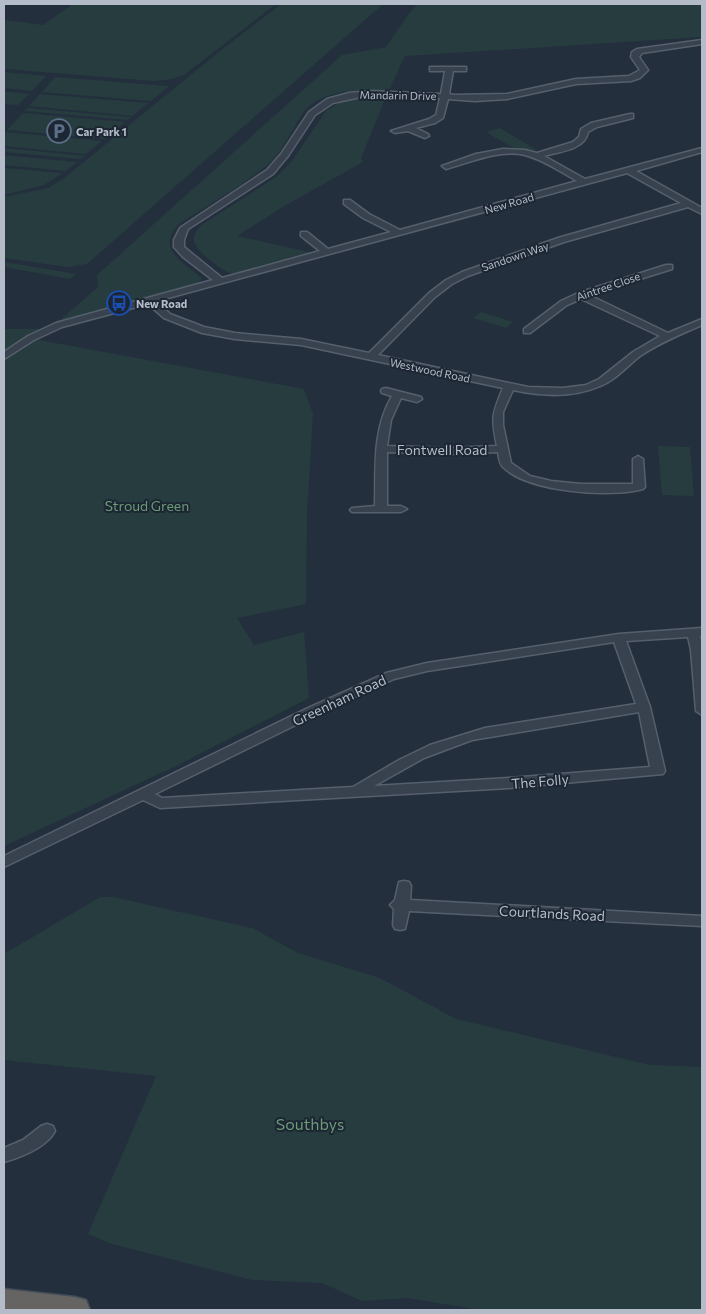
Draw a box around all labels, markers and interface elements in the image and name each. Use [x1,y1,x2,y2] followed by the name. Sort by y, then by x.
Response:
[359,88,437,102] street label: Mandarin Drive
[46,118,72,144] parking icon: Car Park 1
[76,125,127,138] place label: Car Park 1
[483,190,535,216] street label: New Road
[480,238,551,274] street label: Sandown Way
[574,269,642,303] street label: Aintree Close
[106,290,132,316] bus stop icon: New Road
[136,297,187,310] place label: New Road
[389,355,471,385] street label: Westwood Road
[397,441,487,458] street label: Fontwell Road
[105,497,189,514] park label: Stroud Green
[289,671,389,729] street label: Greenham Road
[511,770,569,792] street label: The Folly
[499,902,605,924] street label: Courtlands Road
[276,1114,344,1133] park label: Southbys

